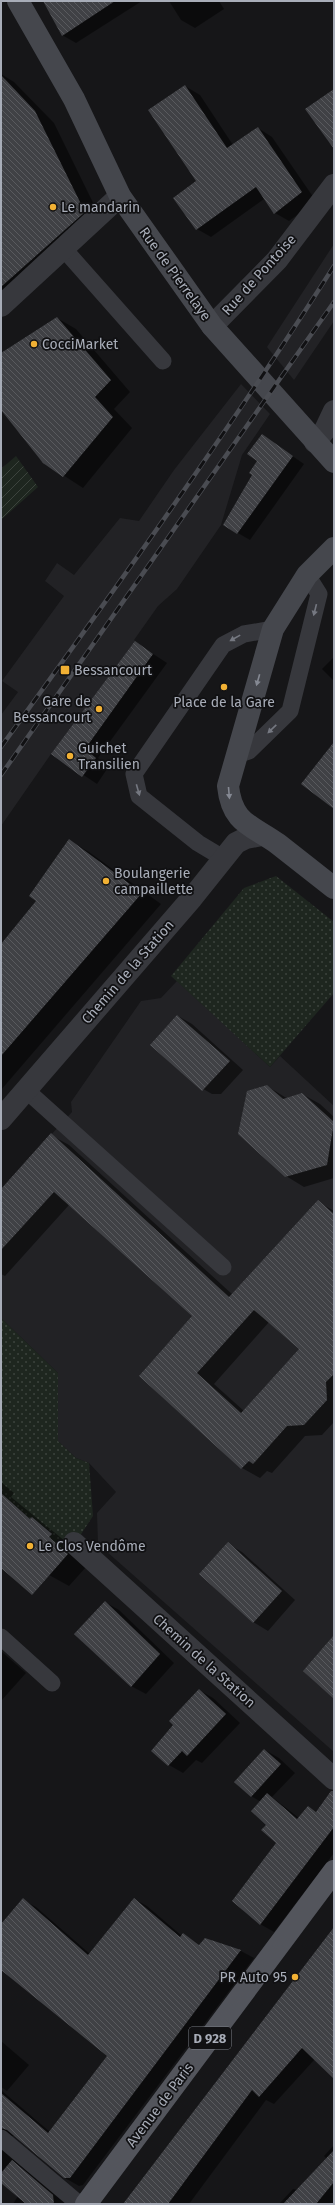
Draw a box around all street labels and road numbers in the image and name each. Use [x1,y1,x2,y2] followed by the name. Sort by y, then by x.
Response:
[135,224,215,324] street label: Rue de Pierrelaye
[218,231,300,319] street label: Rue de Pontoise
[78,917,178,1027] street label: Chemin de la Station
[149,1610,259,1712] street label: Chemin de la Station
[189,2027,231,2049] road number: D 928
[123,2059,197,2150] street label: Avenue de Paris

